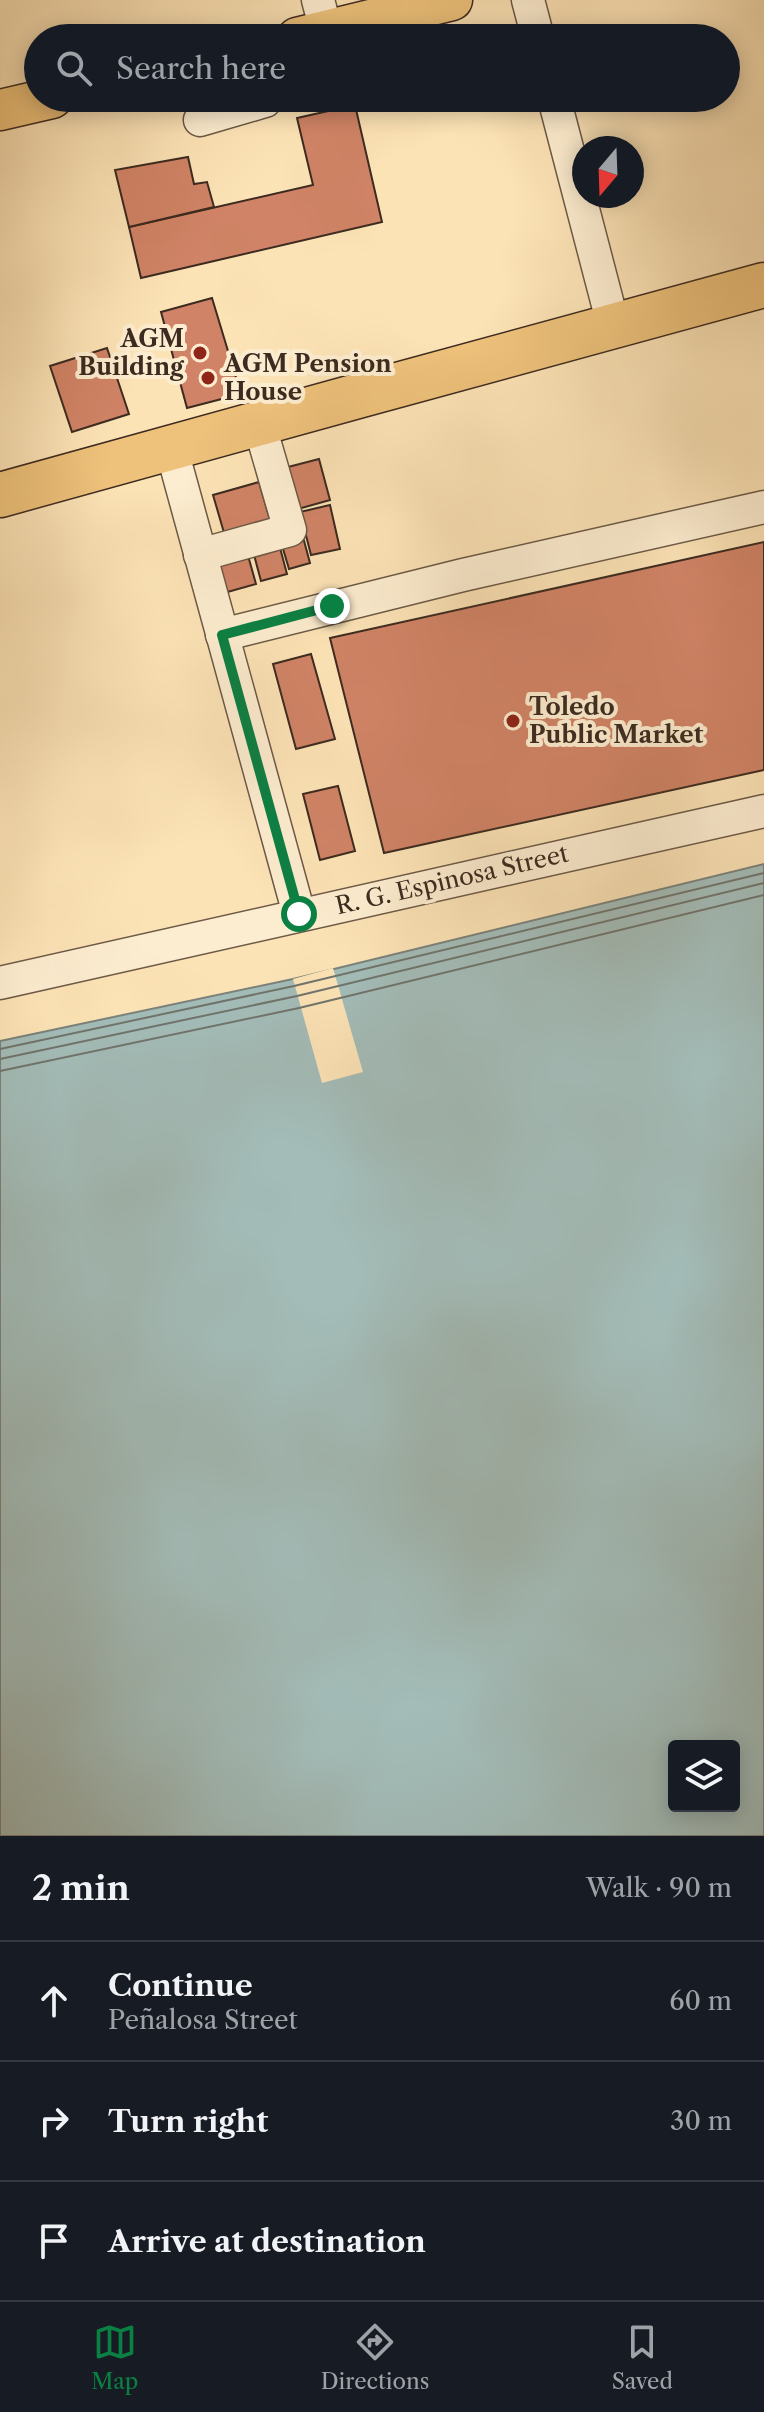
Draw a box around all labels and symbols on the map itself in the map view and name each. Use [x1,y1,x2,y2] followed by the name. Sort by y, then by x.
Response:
[572,136,644,208] north arrow
[78,324,185,381] place label: AGM Building
[191,344,209,362] marker: AGM Building
[223,349,392,406] place label: AGM Pension House
[199,369,217,387] marker: AGM Pension House
[314,588,350,624] route end
[529,692,704,749] place label: Toledo Public Market
[504,712,522,730] marker: Toledo Public Market
[333,838,572,920] street label: R. G. Espinosa Street
[281,896,317,932] route start

